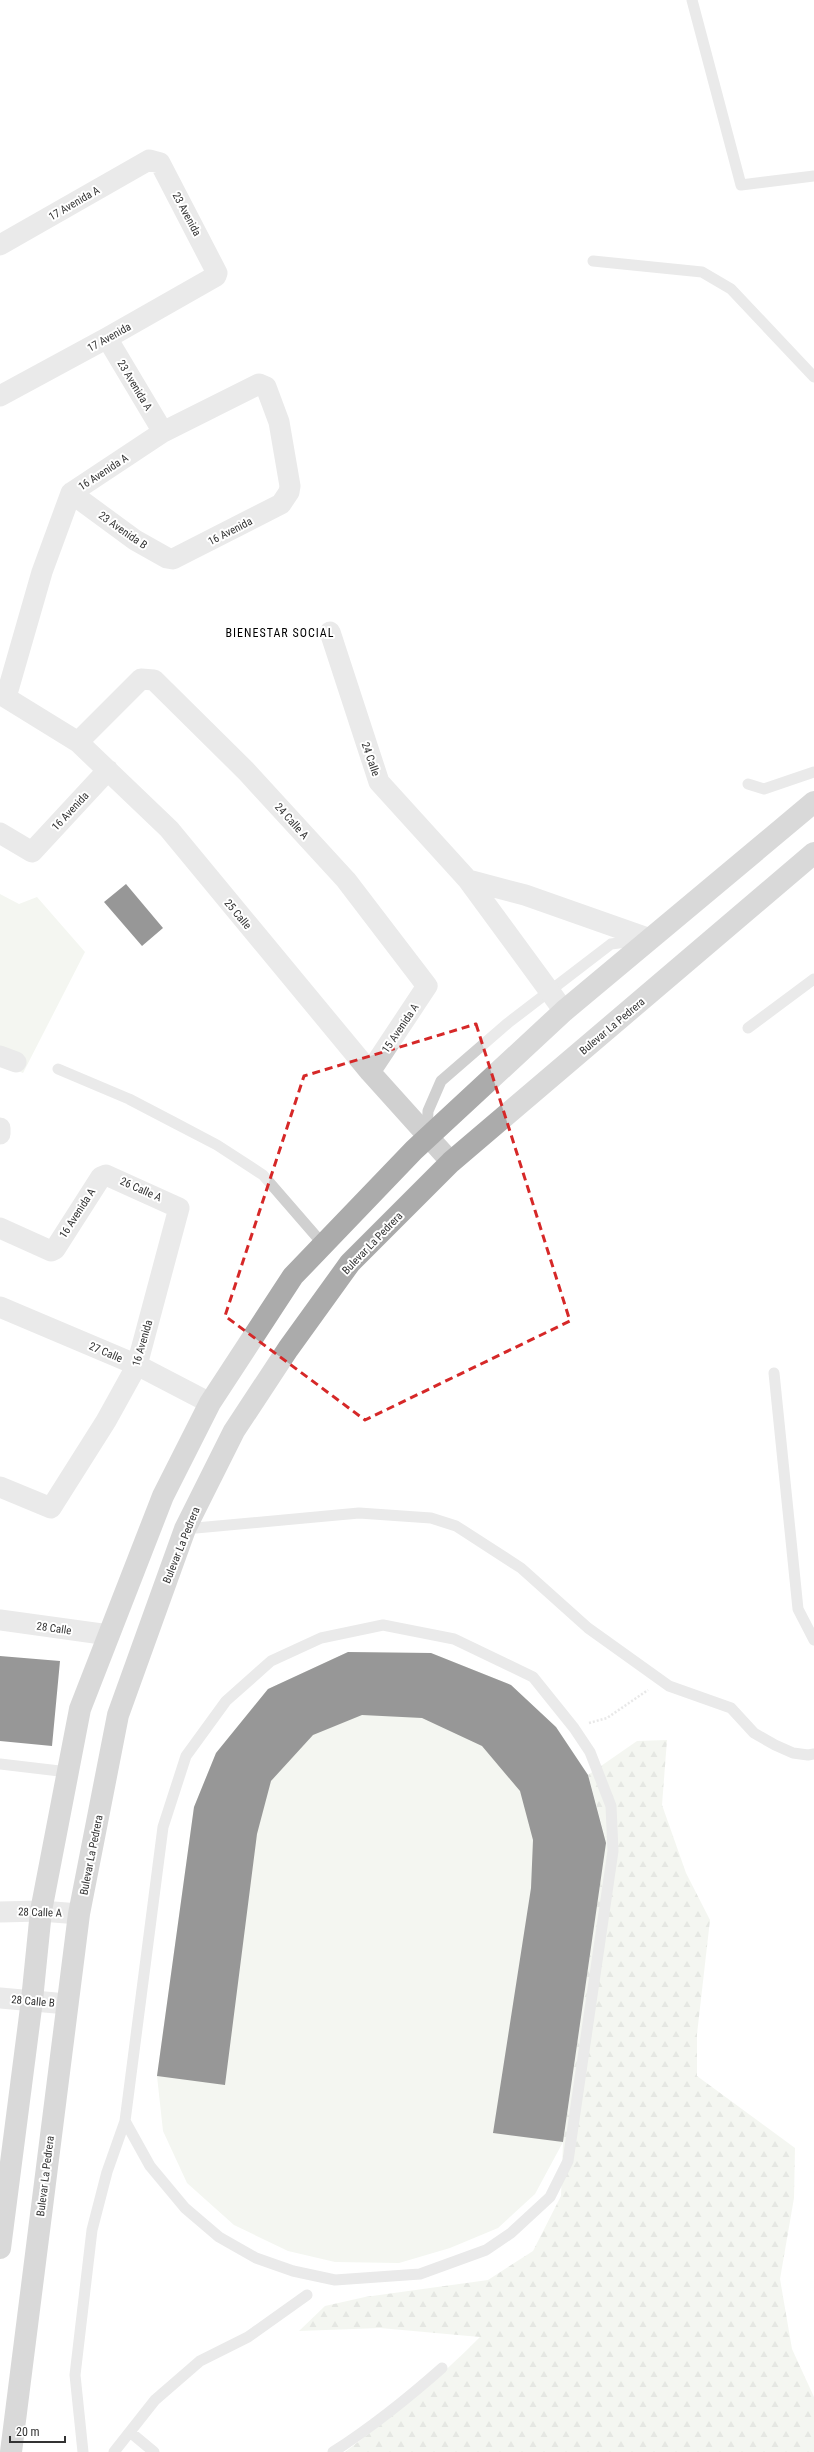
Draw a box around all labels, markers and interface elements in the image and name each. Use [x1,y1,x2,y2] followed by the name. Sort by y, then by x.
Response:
[46,183,103,223] street label: 17 Avenida A
[170,190,204,238] street label: 23 Avenida
[85,320,133,355] street label: 17 Avenida
[114,358,155,413] street label: 23 Avenida A
[76,451,131,493] street label: 16 Avenida A
[96,509,150,552] street label: 23 Avenida B
[206,515,254,548] street label: 16 Avenida
[226,626,334,640] district label: BIENESTAR SOCIAL
[359,740,382,778] street label: 24 Calle
[49,789,91,833] street label: 16 Avenida
[272,801,312,843] street label: 24 Calle A
[221,897,254,932] street label: 25 Calle
[577,995,648,1057] street label: Bulevar La Pedrera
[379,1001,422,1055] street label: 15 Avenida A
[118,1175,164,1205] street label: 26 Calle A
[57,1185,99,1241] street label: 16 Avenida A
[339,1210,405,1277] street label: Bulevar La Pedrera
[130,1318,155,1368] street label: 16 Avenida
[87,1340,125,1365] street label: 27 Calle
[160,1505,203,1585] street label: Bulevar La Pedrera
[36,1620,72,1637] street label: 28 Calle
[77,1814,106,1896] street label: Bulevar La Pedrera
[18,1905,63,1920] street label: 28 Calle A
[11,1993,55,2010] street label: 28 Calle B
[34,2135,57,2217] street label: Bulevar La Pedrera
[10,2418,65,2444] scale bar
[16,2425,40,2439] text: 20 m

